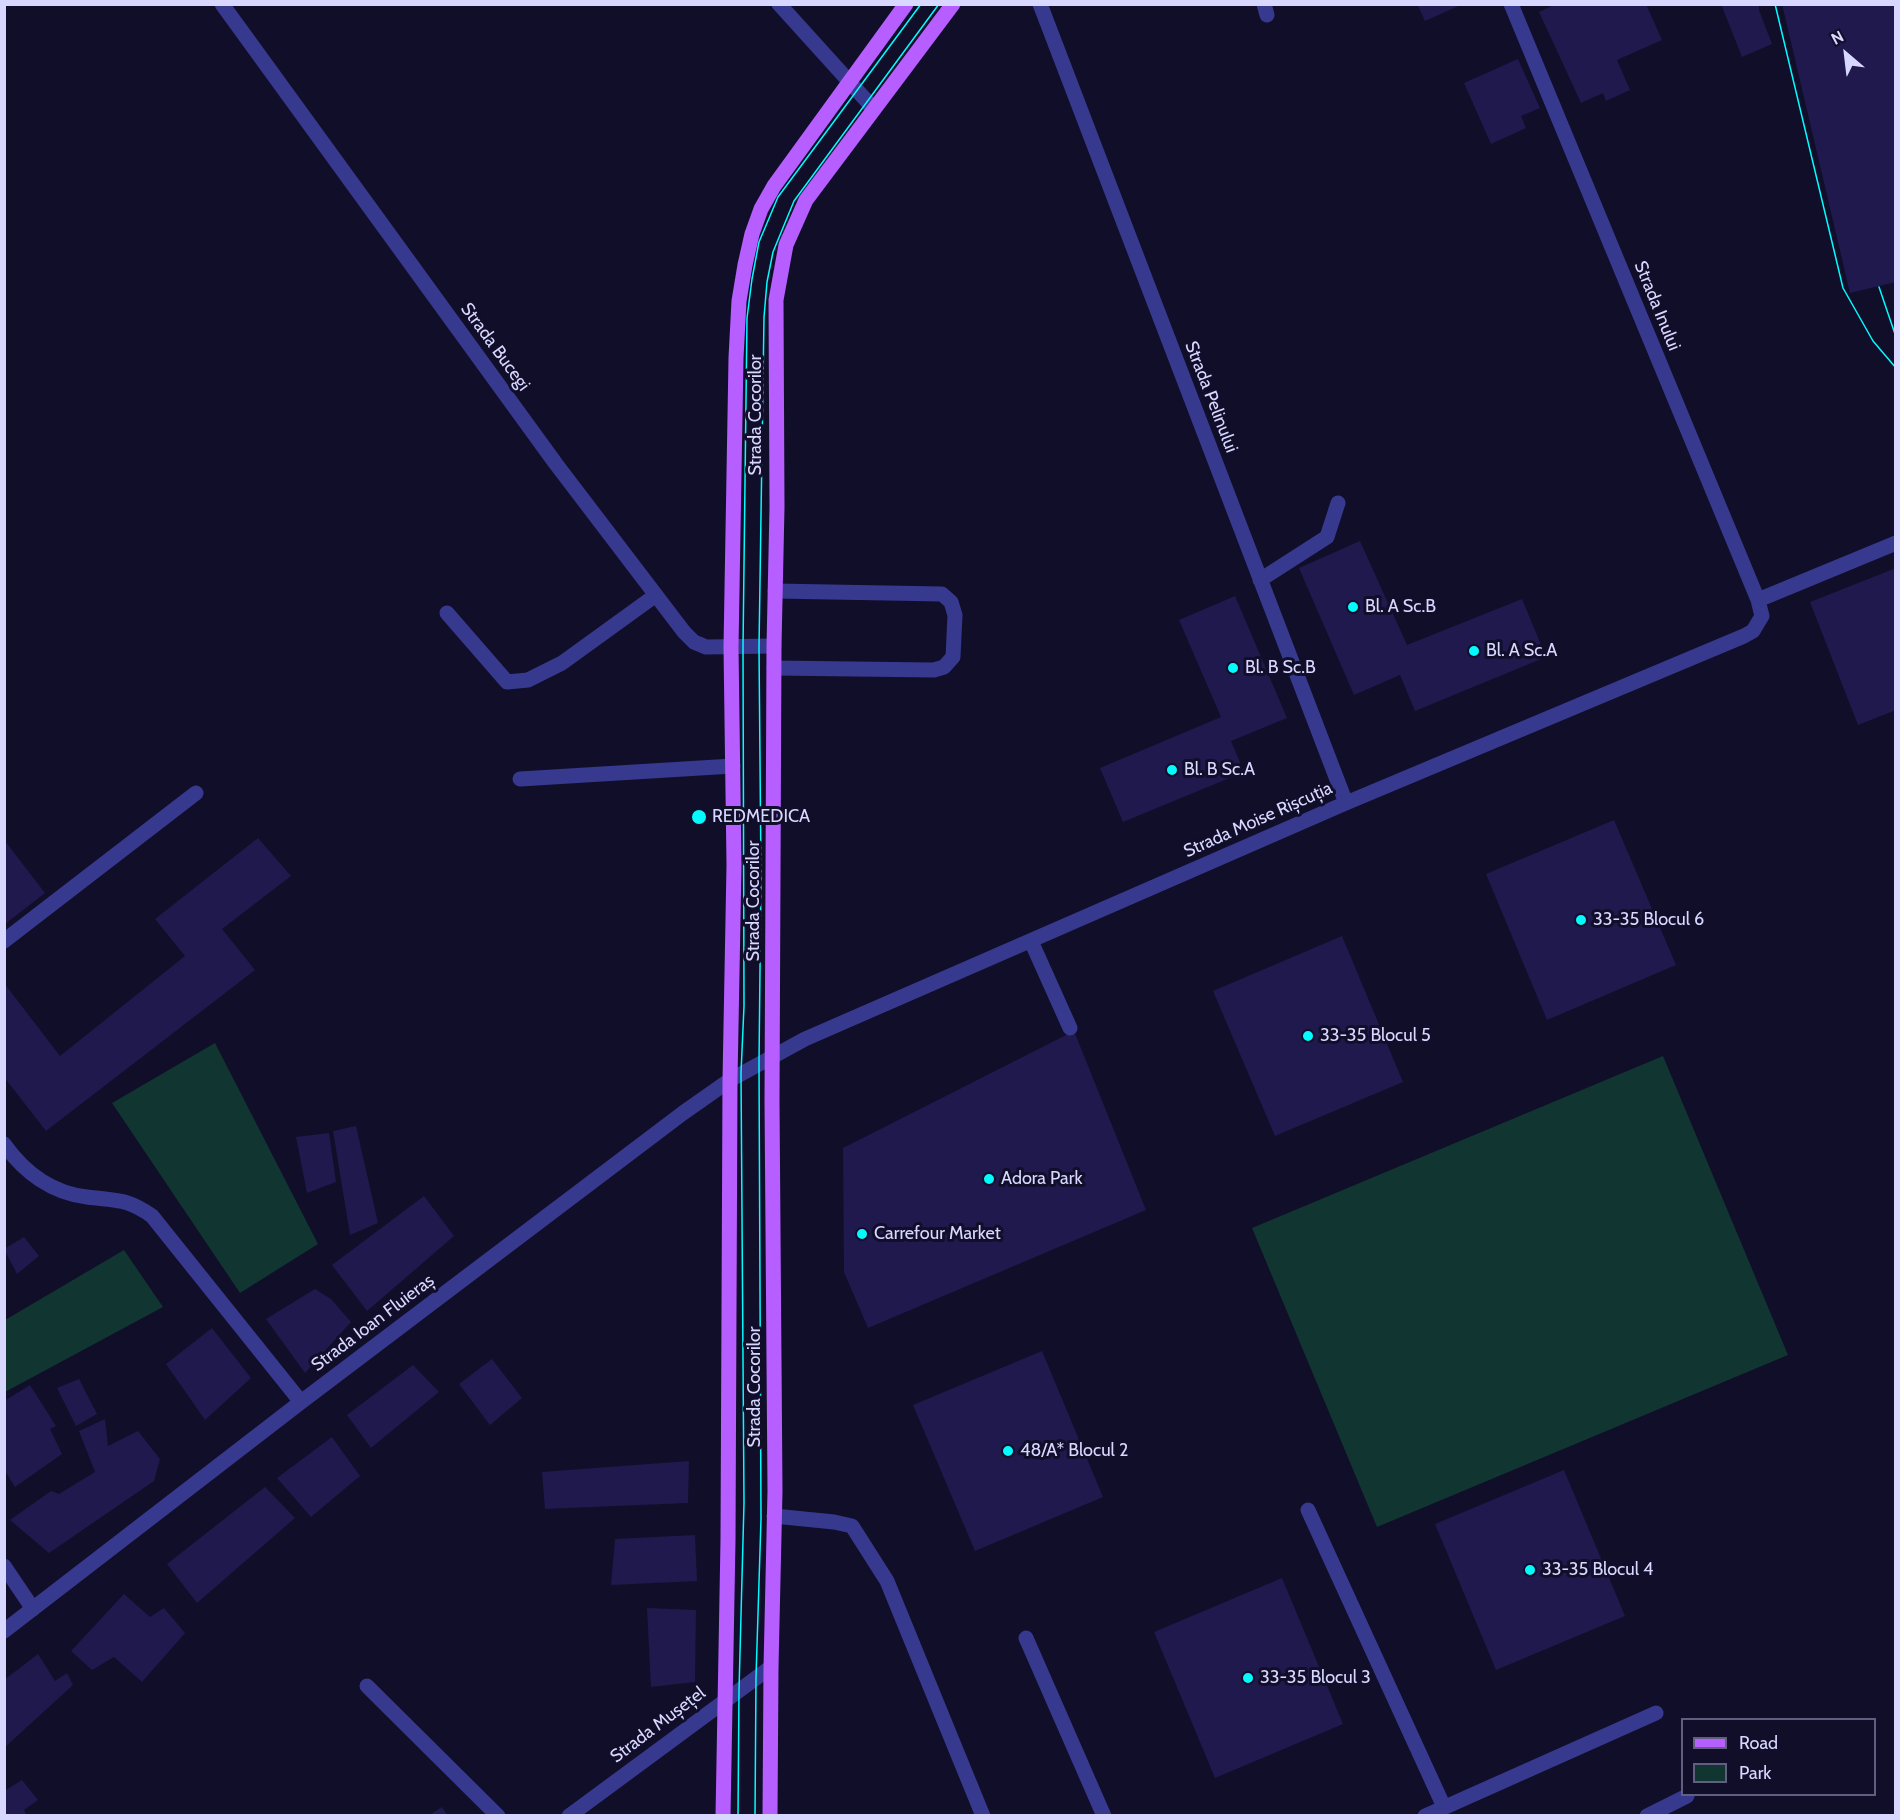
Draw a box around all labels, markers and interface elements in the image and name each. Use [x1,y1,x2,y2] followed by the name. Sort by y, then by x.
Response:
[1816,24,1876,84] north arrow
[1828,27,1847,49] text: N
[1629,258,1685,354] street label: Strada Inului
[456,299,534,395] street label: Strada Bucegi
[1180,338,1242,456] street label: Strada Pelinului
[745,354,767,476] street label: Strada Cocorilor
[1365,596,1436,618] place label: Bl. A Sc.B
[1346,600,1360,614] marker: Bl. A Sc.B
[1486,640,1557,662] place label: Bl. A Sc.A
[1467,644,1481,658] marker: Bl. A Sc.A
[1245,657,1316,679] place label: Bl. B Sc.B
[1226,661,1240,675] marker: Bl. B Sc.B
[1184,759,1255,781] place label: Bl. B Sc.A
[1165,763,1179,777] marker: Bl. B Sc.A
[1180,778,1336,862] street label: Strada Moise Rișcuția
[712,806,810,828] place label: REDMEDICA
[690,808,708,826] marker: REDMEDICA
[743,840,765,962] street label: Strada Cocorilor
[1593,909,1704,931] place label: 33-35 Blocul 6
[1574,913,1588,927] marker: 33-35 Blocul 6
[1320,1025,1431,1047] place label: 33-35 Blocul 5
[1301,1029,1315,1043] marker: 33-35 Blocul 5
[1001,1168,1082,1190] place label: Adora Park
[982,1172,996,1186] marker: Adora Park
[874,1223,1001,1245] place label: Carrefour Market
[855,1227,869,1241] marker: Carrefour Market
[307,1270,439,1376] street label: Strada Ioan Fluieraș
[744,1326,766,1448] street label: Strada Cocorilor
[1020,1440,1128,1462] place label: 48/A* Blocul 2
[1001,1444,1015,1458] marker: 48/A* Blocul 2
[1542,1559,1653,1581] place label: 33-35 Blocul 4
[1523,1563,1537,1577] marker: 33-35 Blocul 4
[1260,1667,1371,1689] place label: 33-35 Blocul 3
[1241,1671,1255,1685] marker: 33-35 Blocul 3
[606,1682,710,1768] street label: Strada Mușețel
[1681,1718,1876,1796] legend
[1739,1732,1778,1754] text: Road
[1739,1762,1771,1784] text: Park

